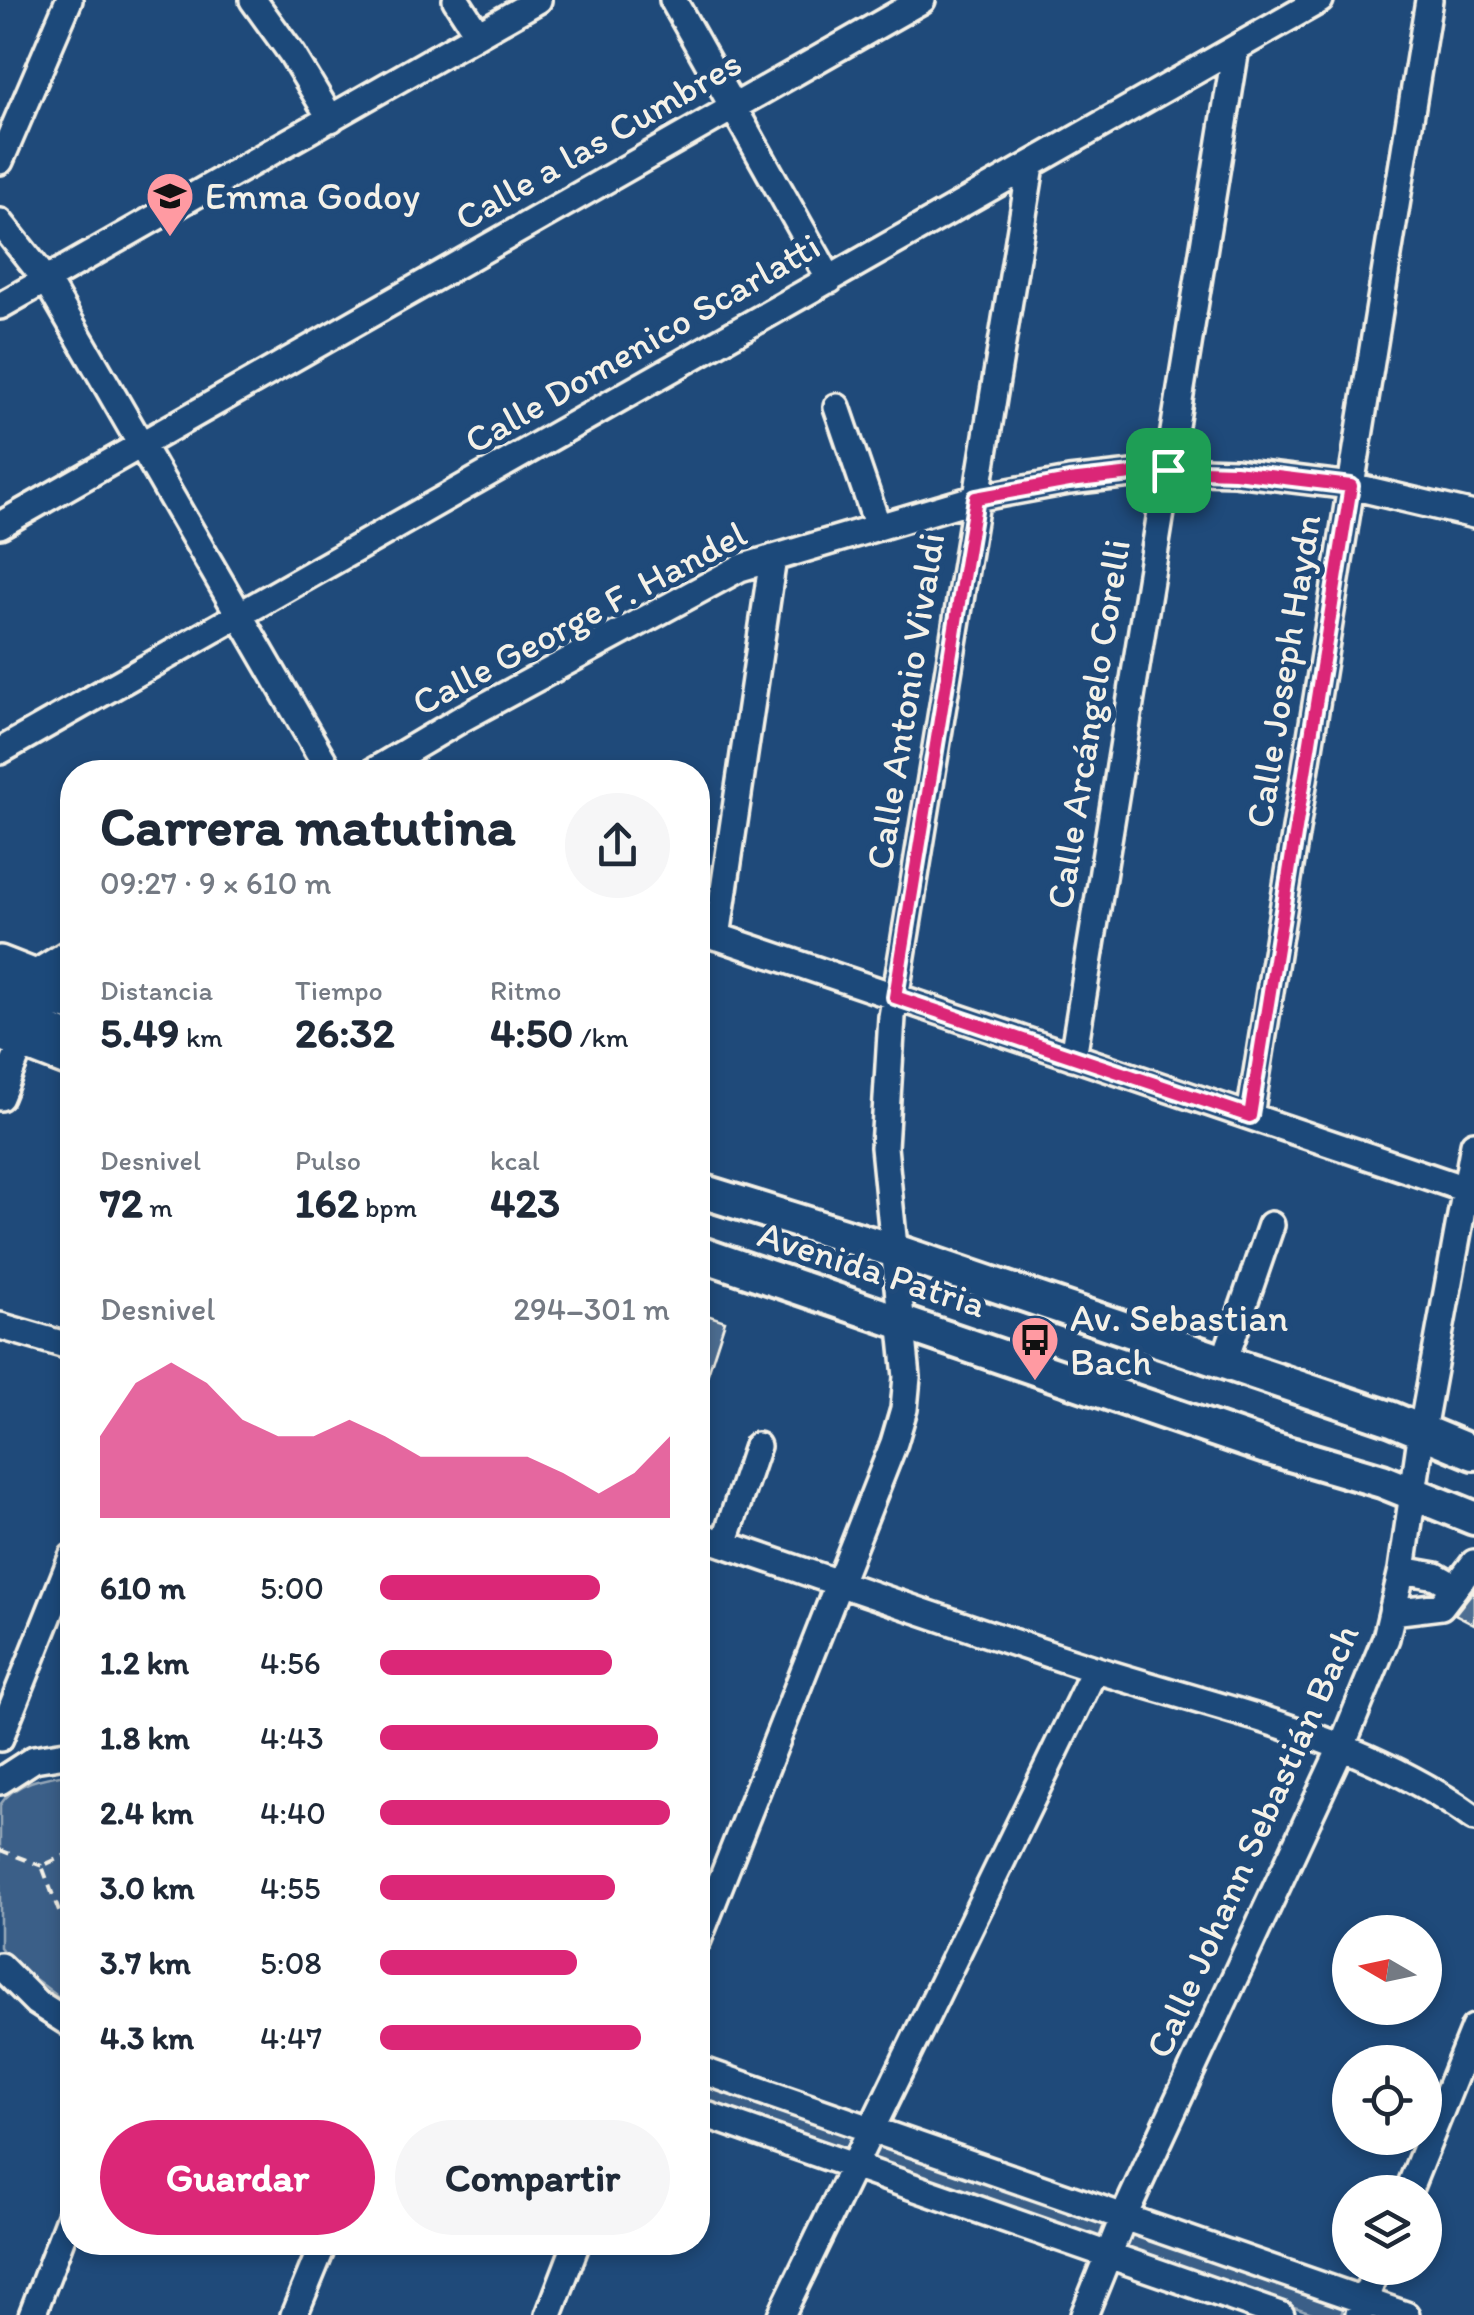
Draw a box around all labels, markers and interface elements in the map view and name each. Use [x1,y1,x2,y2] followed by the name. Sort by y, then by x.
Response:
[447,39,749,241] street label: Calle a las Cumbres
[144,170,196,238] school or university icon: Emma Godoy
[205,173,420,219] place label: Emma Godoy
[456,222,828,464] street label: Calle Domenico Scarlatti
[1126,428,1211,513] pin
[1141,443,1196,498] icon: arrive
[404,510,754,726] street label: Calle George F. Handel
[1236,511,1330,831] street label: Calle Joseph Haydn
[856,530,954,872] street label: Calle Antonio Vivaldi
[1036,536,1140,912] street label: Calle Arcángelo Corelli
[100,793,515,859] text: Carrera matutina
[565,793,670,898] button: share
[100,864,331,902] text: 09:27 · 9 × 610 m
[100,973,213,1007] text: Distancia
[295,973,383,1007] text: Tiempo
[490,973,561,1007] text: Ritmo
[100,1007,180,1058] text: 5.49
[295,1007,395,1058] text: 26:32
[490,1007,573,1058] text: 4:50
[180,1020,223,1054] text: km
[573,1020,629,1054] text: /km
[100,1143,201,1177] text: Desnivel
[295,1143,361,1177] text: Pulso
[490,1143,540,1177] text: kcal
[100,1177,143,1228] text: 72
[295,1177,359,1228] text: 162
[490,1177,560,1228] text: 423
[143,1190,173,1224] text: m
[359,1190,417,1224] text: bpm
[752,1211,992,1328] street label: Avenida Patria
[100,1290,215,1328] text: Desnivel
[513,1290,670,1328] text: 294–301 m
[1070,1295,1288,1385] place label: Av. Sebastian Bach
[1009,1314,1061,1382] bus stop icon: Av. Sebastian Bach
[100,1569,186,1607] text: 610 m
[260,1569,324,1607] text: 5:00
[1135,1617,1369,2065] street label: Calle Johann Sebastián Bach
[100,1644,189,1682] text: 1.2 km
[260,1644,321,1682] text: 4:56
[100,1719,190,1757] text: 1.8 km
[260,1719,324,1757] text: 4:43
[100,1794,193,1832] text: 2.4 km
[260,1794,326,1832] text: 4:40
[100,1869,195,1907] text: 3.0 km
[260,1869,321,1907] text: 4:55
[1332,1915,1442,2025] north arrow
[1332,1915,1442,2285] map controls
[100,1944,191,1982] text: 3.7 km
[260,1944,322,1982] text: 5:08
[100,2019,194,2057] text: 4.3 km
[260,2019,322,2057] text: 4:47
[1332,2045,1442,2155] button: locate
[100,2120,375,2235] button: Guardar
[395,2120,670,2235] button: Compartir
[1332,2175,1442,2285] button: layers

